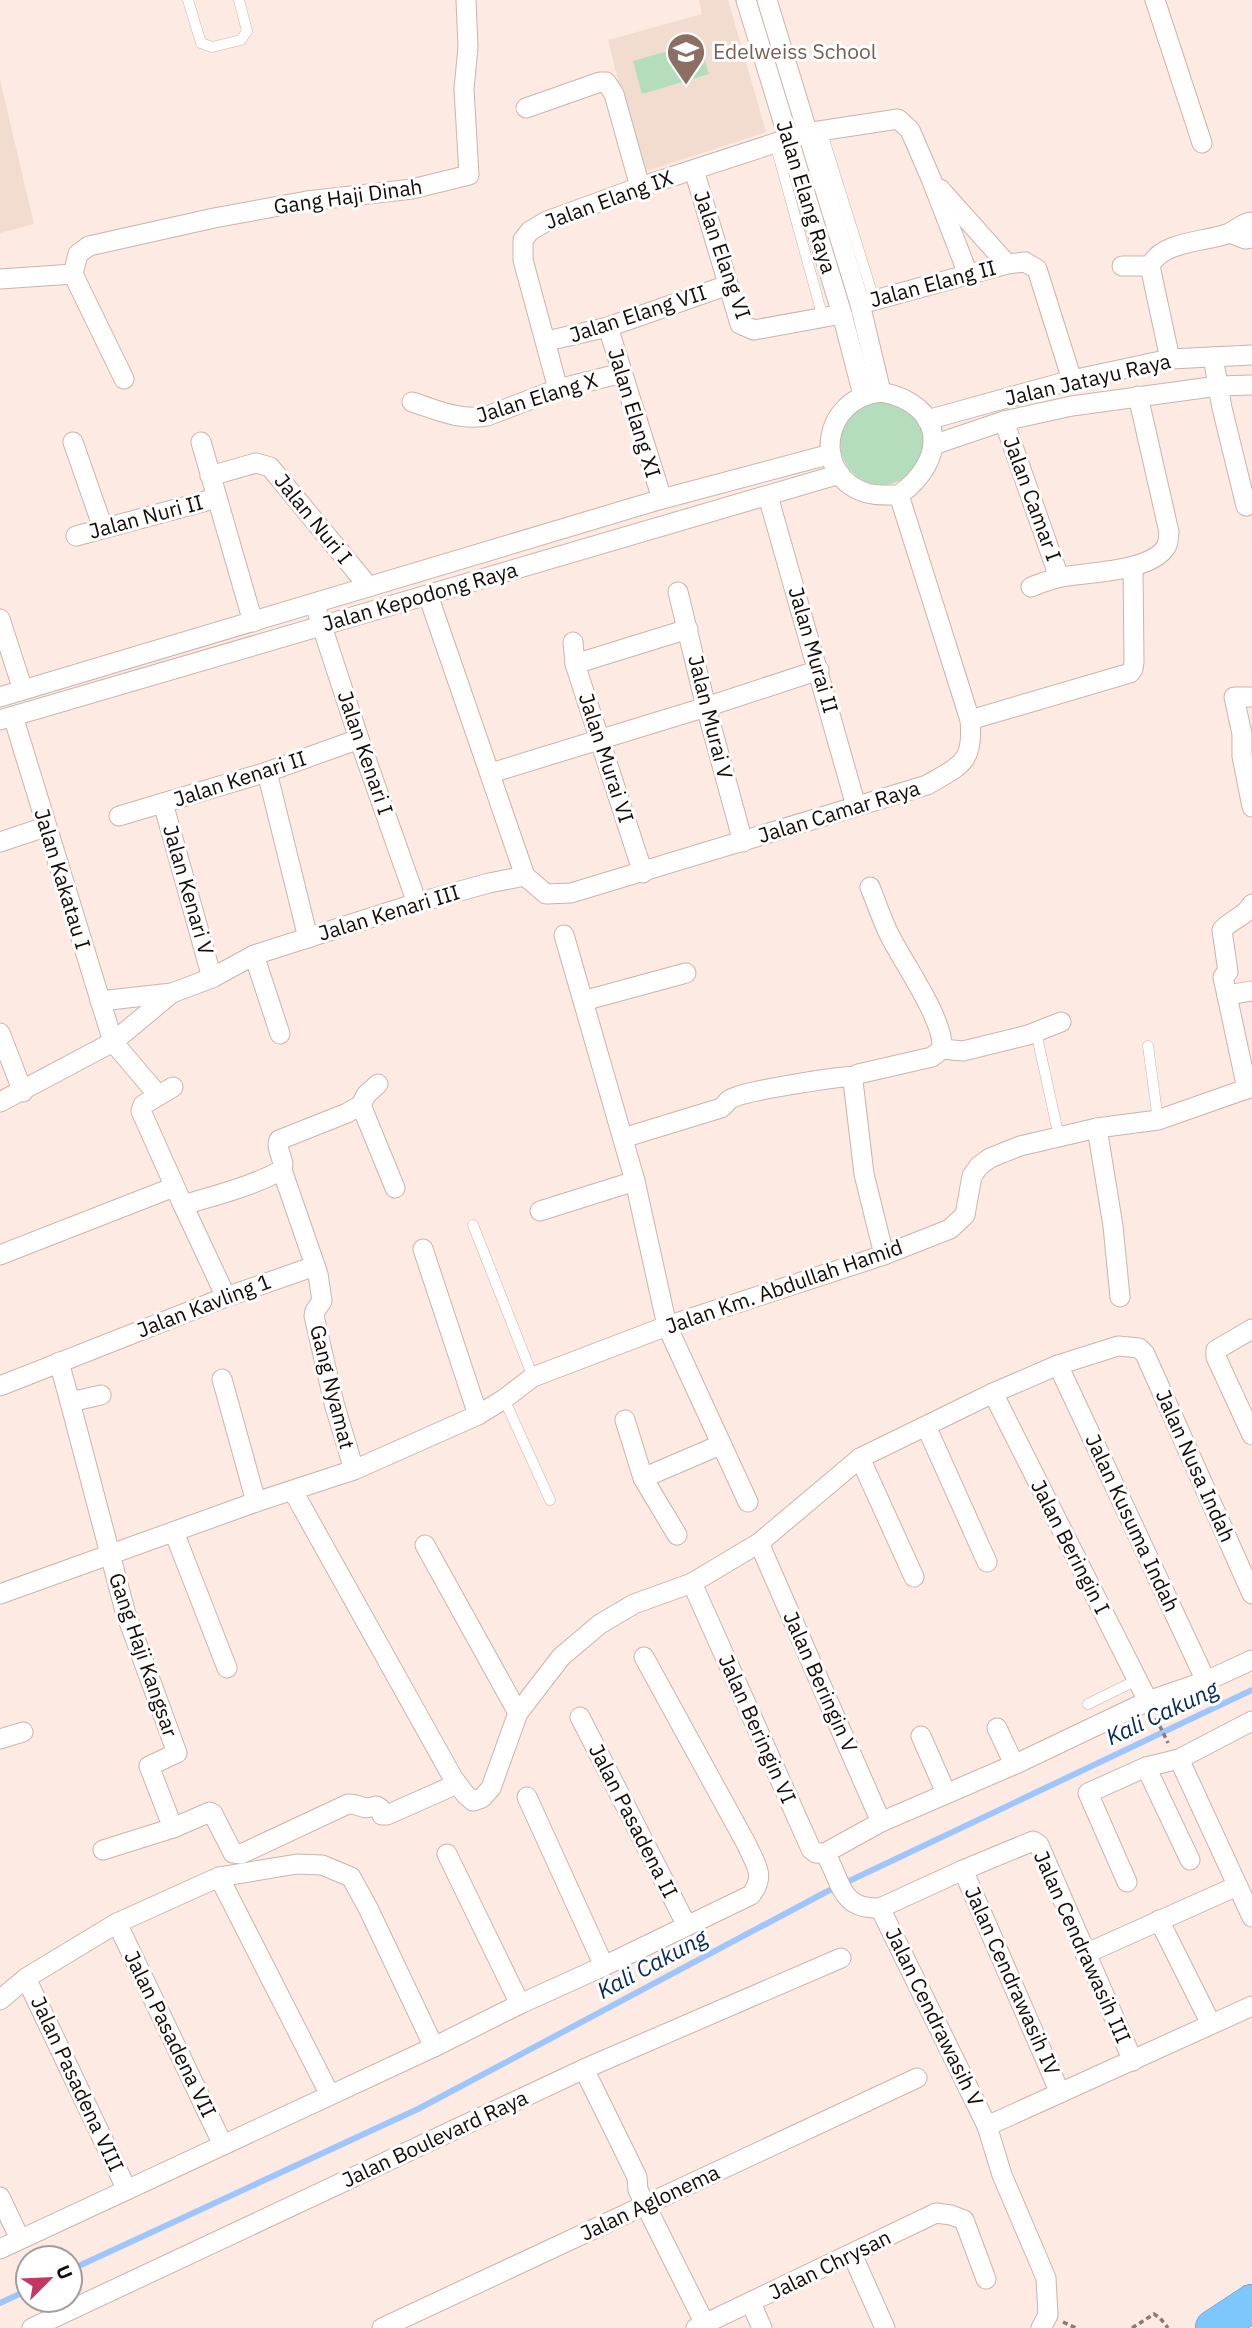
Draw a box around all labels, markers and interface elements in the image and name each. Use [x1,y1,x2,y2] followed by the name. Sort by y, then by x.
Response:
[665,31,707,86] school or university icon: Edelweiss School
[713,37,877,65] place label: Edelweiss School
[770,117,844,277] street label: Jalan Elang Raya
[541,163,677,235] street label: Jalan Elang IX
[272,172,424,220] street label: Gang Haji Dinah
[688,187,758,323] street label: Jalan Elang VI
[866,253,999,313] street label: Jalan Elang II
[566,278,710,348] street label: Jalan Elang VII
[602,344,668,481] street label: Jalan Elang XI
[1002,346,1173,412] street label: Jalan Jatayu Raya
[472,365,601,429] street label: Jalan Elang X
[997,433,1068,565] street label: Jalan Camar I
[269,467,359,569] street label: Jalan Nuri I
[85,487,206,545] street label: Jalan Nuri II
[319,555,521,637] street label: Jalan Kepodong Raya
[783,583,845,716] street label: Jalan Murai II
[682,652,740,782] street label: Jalan Murai V
[332,687,400,818] street label: Jalan Kenari I
[573,689,641,826] street label: Jalan Murai VI
[170,743,310,813] street label: Jalan Kenari II
[754,773,923,849] street label: Jalan Camar Raya
[28,805,98,953] street label: Jalan Kakatau I
[157,822,221,958] street label: Jalan Kenari V
[315,877,463,947] street label: Jalan Kenari III
[661,1232,906,1340] street label: Jalan Km. Abdullah Hamid
[133,1267,275,1344] street label: Jalan Kavling 1
[304,1322,362,1452] street label: Gang Nyamat
[1150,1385,1242,1546] street label: Jalan Nusa Indah
[1079,1429,1186,1616] street label: Jalan Kusuma Indah
[1025,1474,1117,1619] street label: Jalan Beringin I
[103,1569,185,1741] street label: Gang Haji Kangsar
[777,1607,865,1757] street label: Jalan Beringin V
[713,1650,803,1807] street label: Jalan Beringin VI
[1101,1672,1224,1751] water label: Kali Cakung
[583,1739,685,1902] street label: Jalan Pasadena II
[1028,1846,1138,2047] street label: Jalan Cendrawasih III
[959,1882,1067,2080] street label: Jalan Cendrawasih IV
[591,1921,713,2005] water label: Kali Cakung
[879,1923,990,2111] street label: Jalan Cendrawasih V
[118,1945,223,2122] street label: Jalan Pasadena VII
[25,1991,131,2176] street label: Jalan Pasadena VIII
[337,2083,532,2193] street label: Jalan Boulevard Raya
[575,2158,724,2247] street label: Jalan Aglonema
[764,2222,895,2306] street label: Jalan Chrysan
[14,2244,84,2314] north arrow
[51,2261,78,2283] text: U

